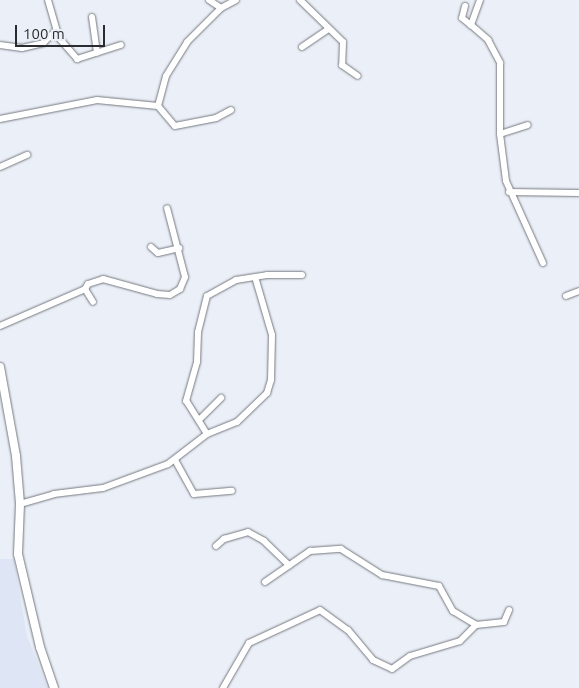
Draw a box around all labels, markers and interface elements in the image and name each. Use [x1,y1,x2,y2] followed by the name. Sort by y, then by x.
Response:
[18,15,108,47] scale bar
[23,25,65,42] text: 100 m

